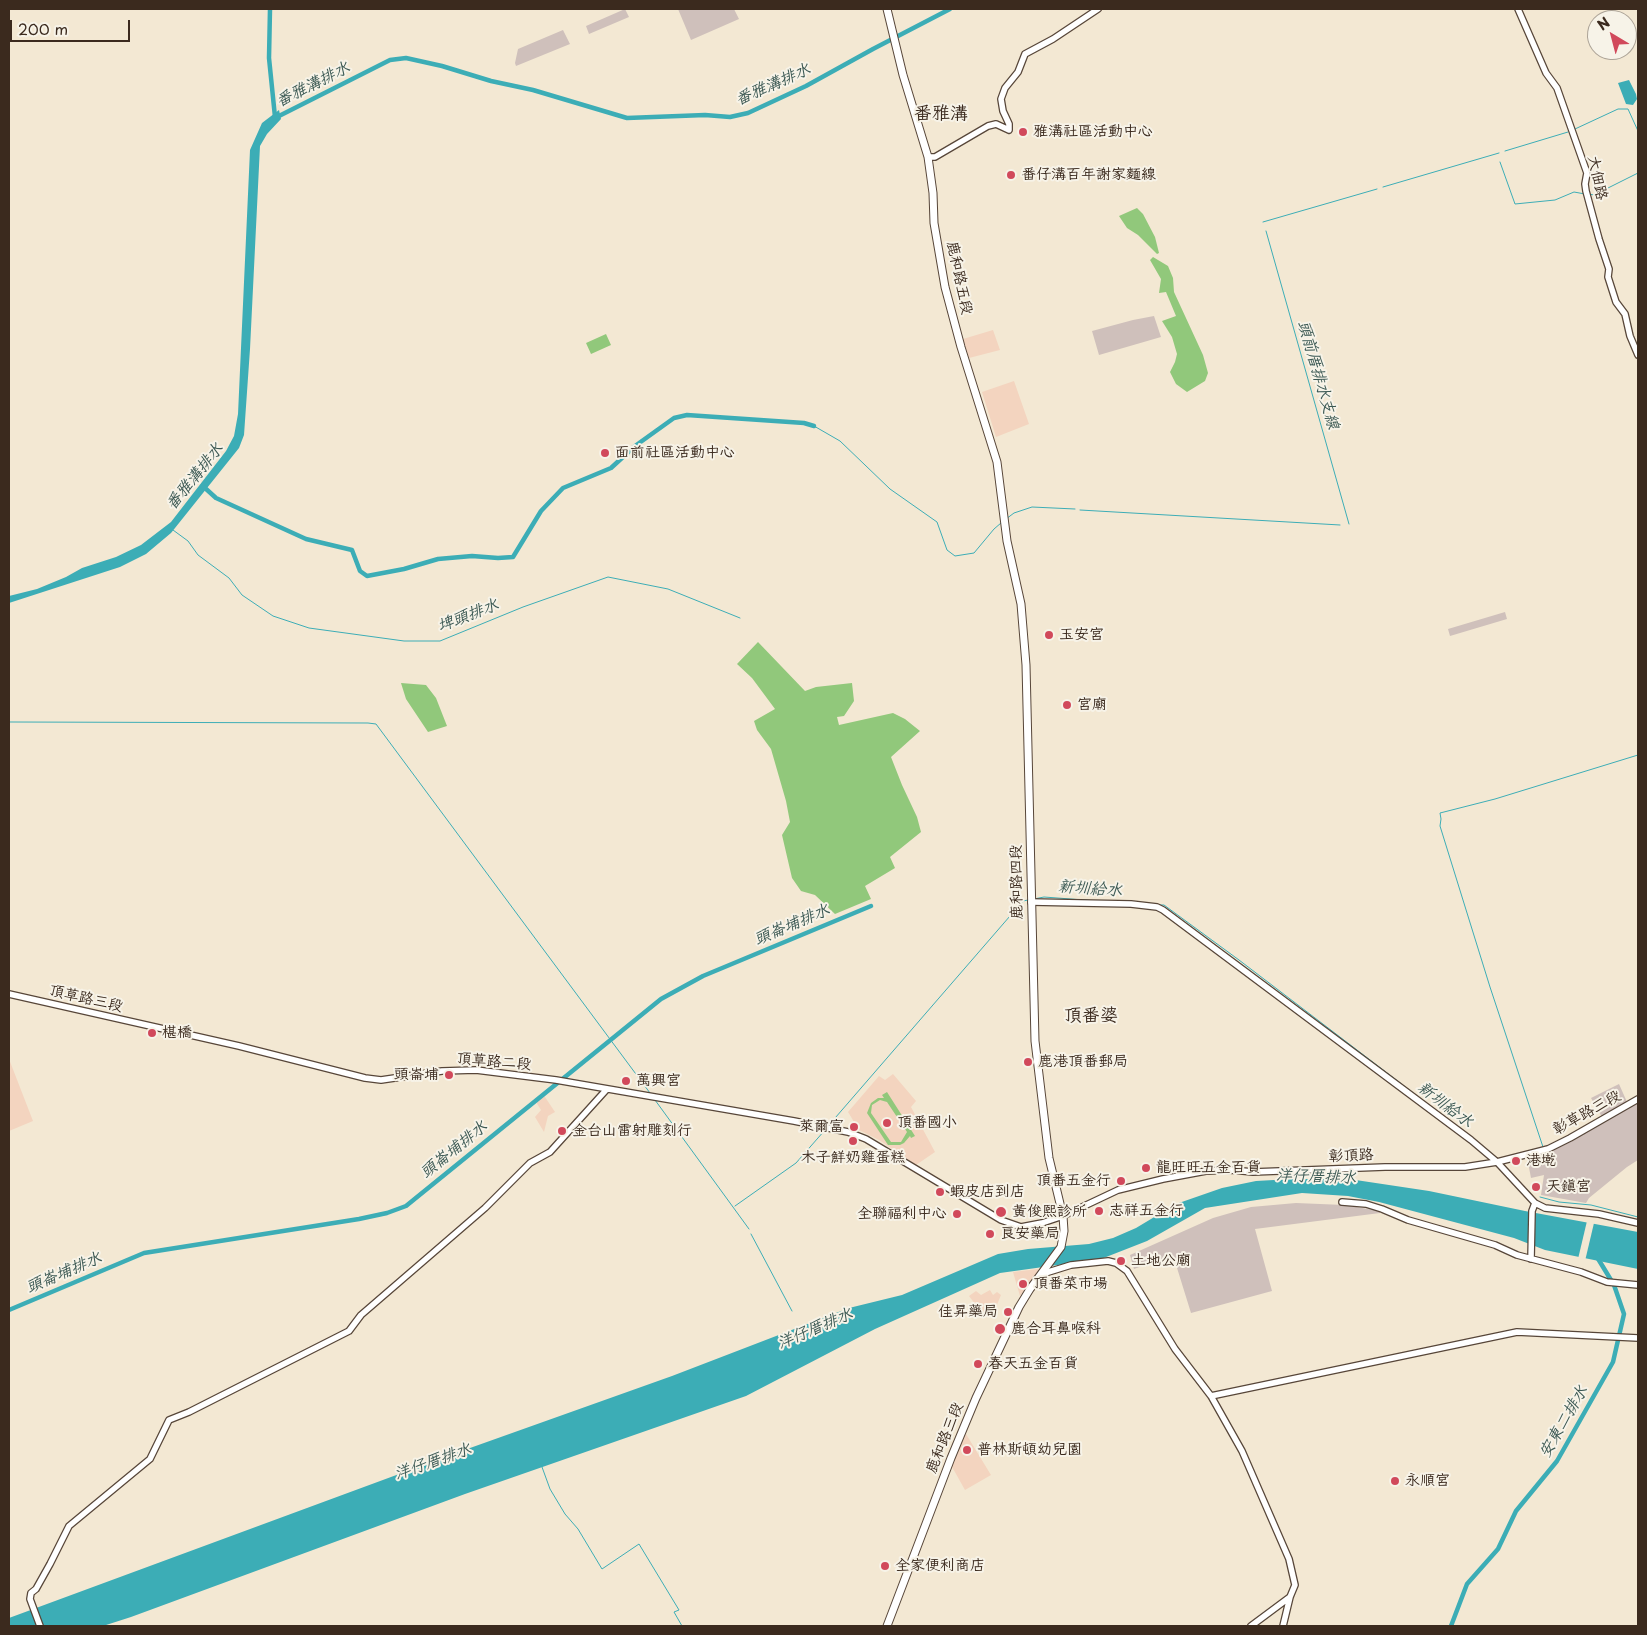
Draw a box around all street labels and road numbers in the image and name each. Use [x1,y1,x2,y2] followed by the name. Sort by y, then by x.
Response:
[1584,154,1610,202] street label: 大佃路
[942,239,976,317] street label: 鹿和路五段
[1007,844,1027,920] street label: 鹿和路四段
[47,982,125,1016] street label: 頂草路三段
[456,1050,532,1074] street label: 頂草路二段
[1550,1087,1624,1139] street label: 彰草路三段
[1328,1146,1374,1166] street label: 彰頂路
[923,1400,967,1476] street label: 鹿和路三段

